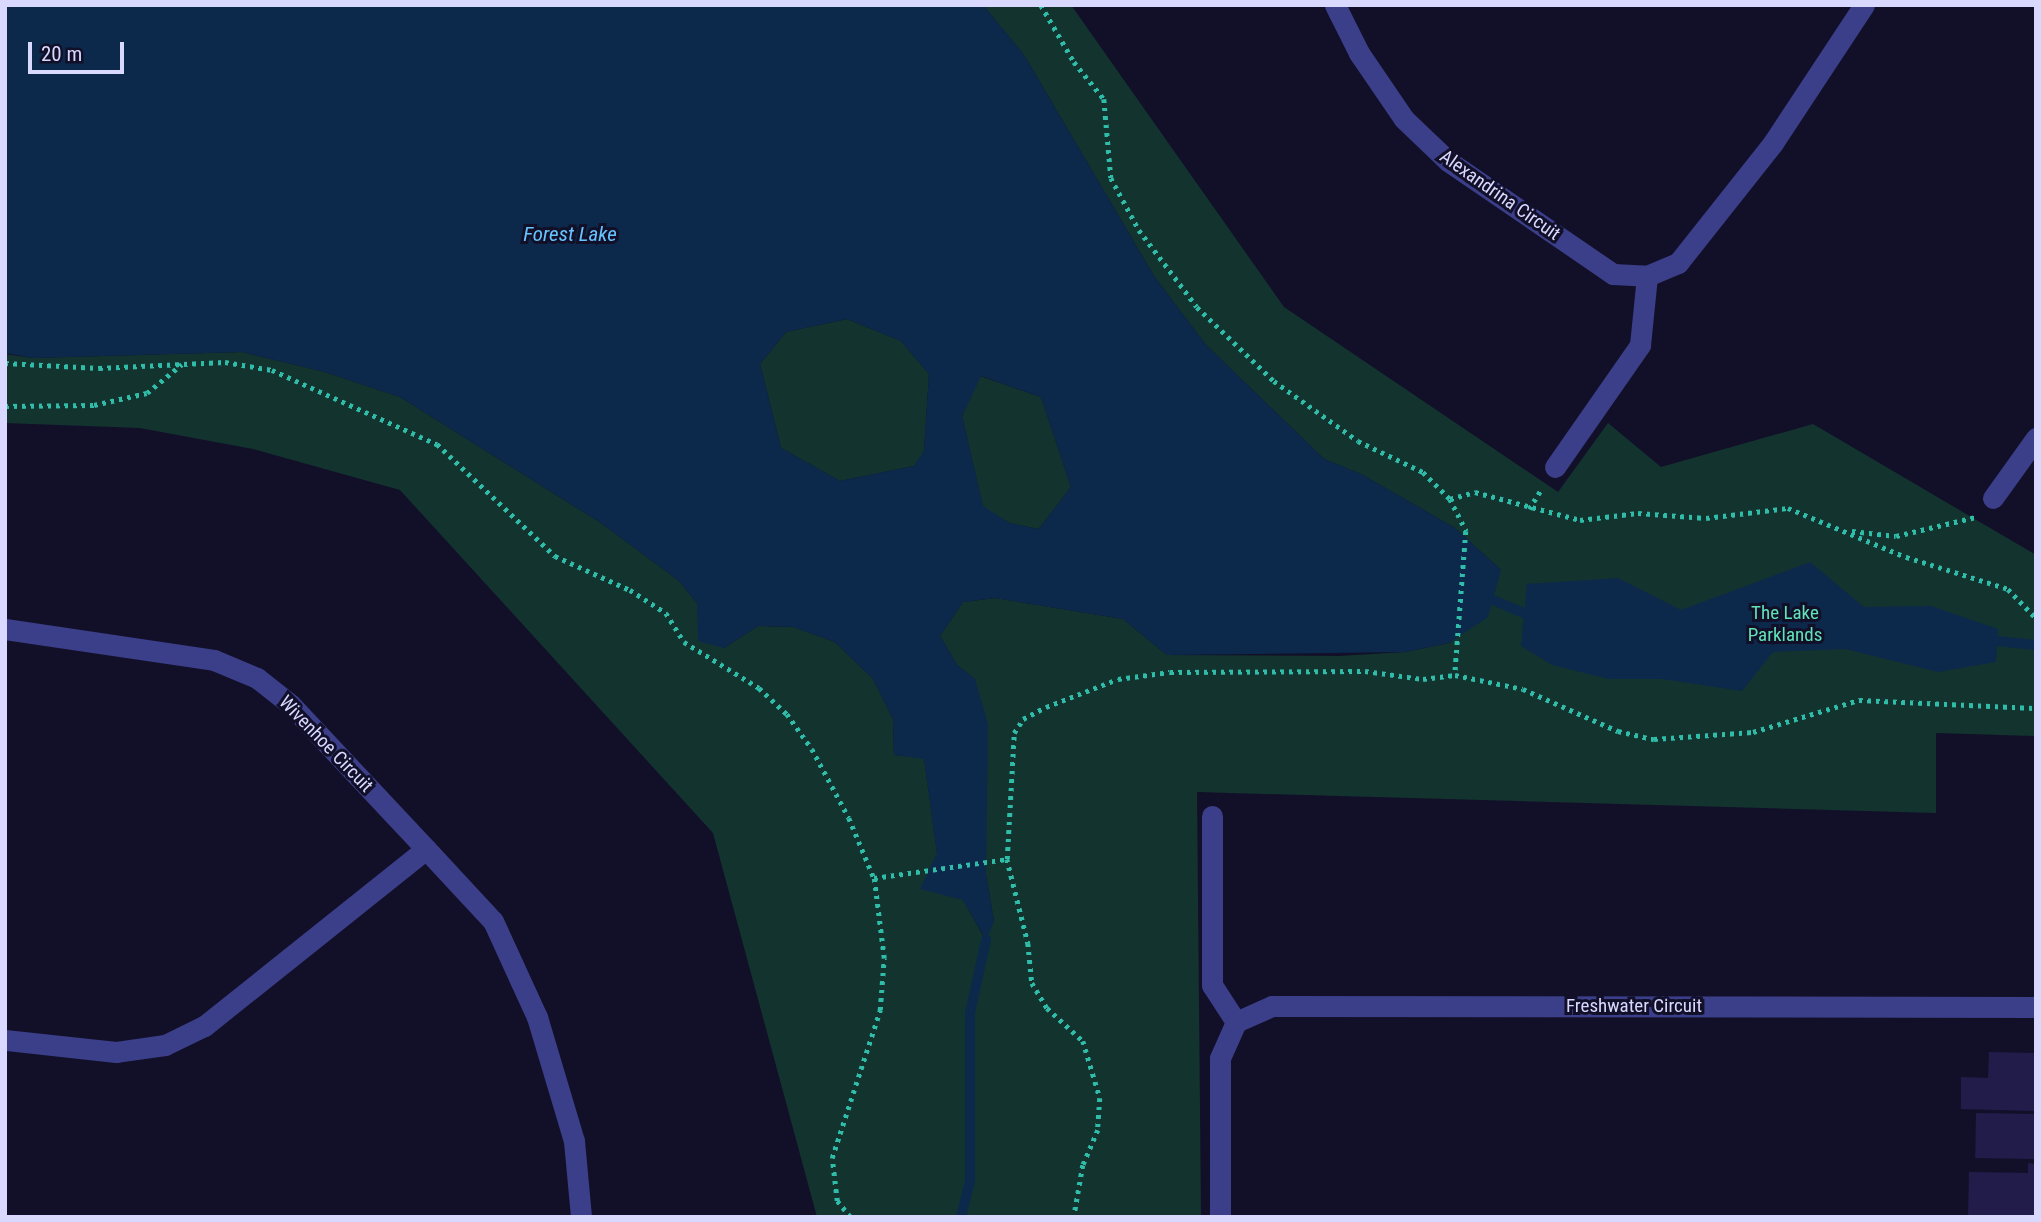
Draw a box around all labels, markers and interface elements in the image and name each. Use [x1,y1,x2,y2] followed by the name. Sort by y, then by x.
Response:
[32,28,128,72] scale bar
[41,42,82,66] text: 20 m
[1435,145,1565,245] street label: Alexandrina Circuit
[523,221,617,247] water label: Forest Lake
[1748,602,1822,646] park label: The Lake Parklands
[274,691,378,797] street label: Wivenhoe Circuit
[1566,995,1702,1017] street label: Freshwater Circuit

